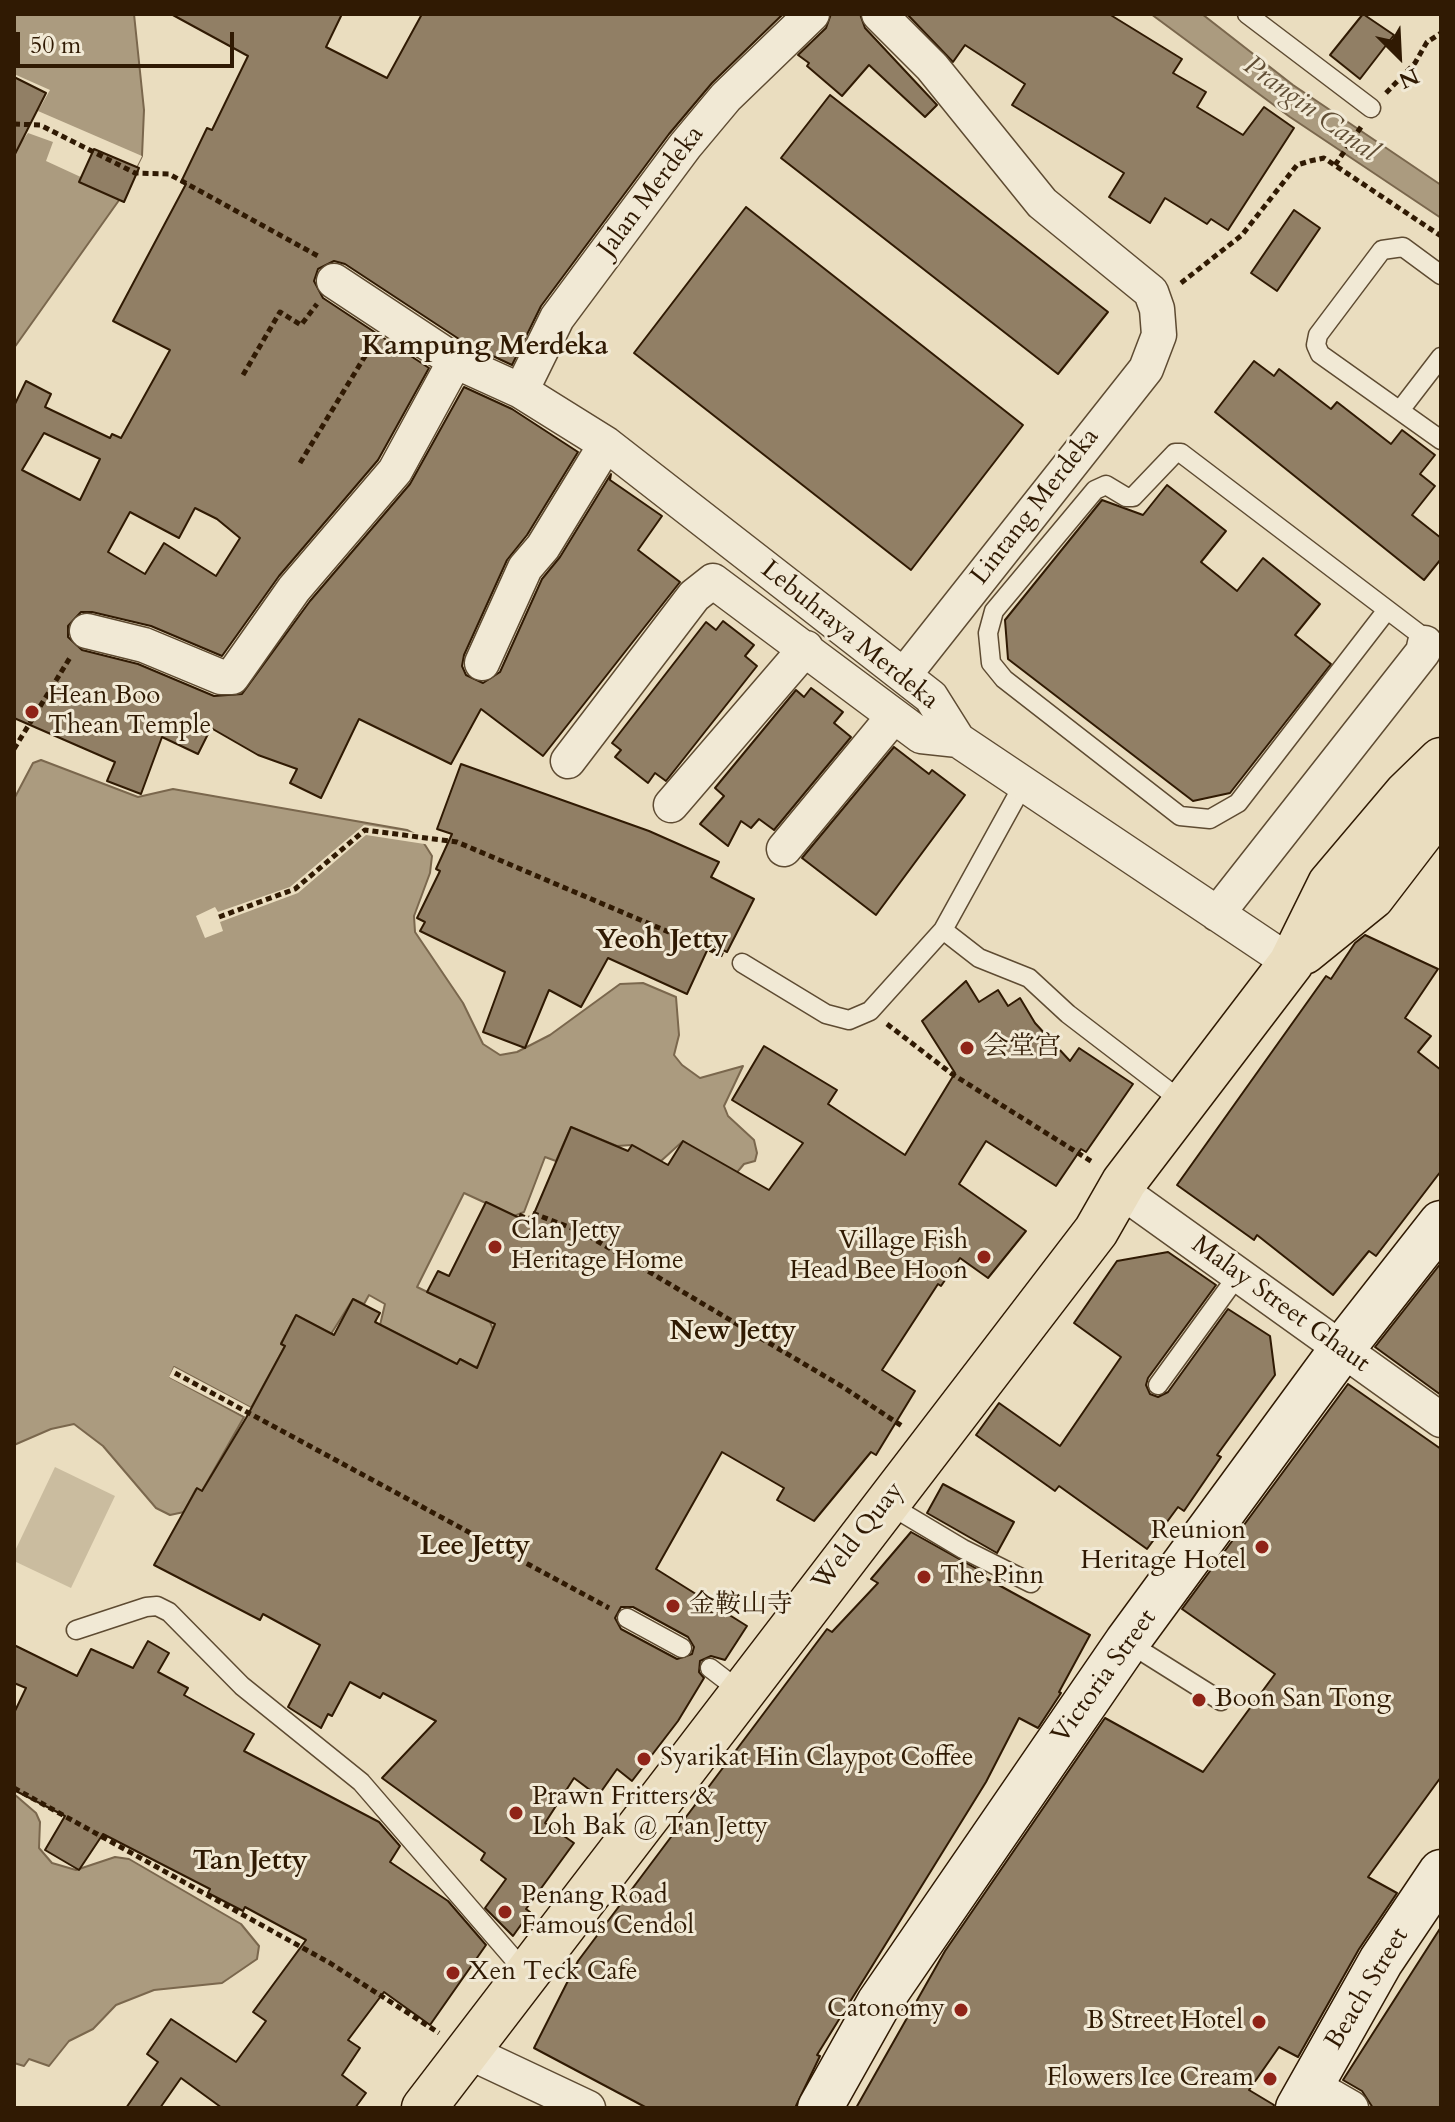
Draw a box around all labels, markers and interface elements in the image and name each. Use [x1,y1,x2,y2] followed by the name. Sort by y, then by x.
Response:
[20,16,238,66] scale bar
[1359,16,1439,96] north arrow
[30,29,81,62] text: 50 m
[1236,50,1384,170] water label: Prangin Canal
[1394,60,1424,96] text: N
[593,120,711,264] street label: Jalan Merdeka
[362,331,608,365] district label: Kampung Merdeka
[965,422,1107,592] street label: Lintang Merdeka
[754,555,944,717] street label: Lebuhraya Merdeka
[48,681,211,742] place label: Hean Boo Thean Temple
[23,703,41,721] marker: Hean Boo Thean Temple
[596,925,728,959] district label: Yeoh Jetty
[983,1032,1061,1064] place label: 会堂宫
[958,1039,976,1057] marker: 会堂宫
[511,1216,684,1278] place label: Clan Jetty Heritage Home
[790,1226,968,1288] place label: Village Fish Head Bee Hoon
[1185,1230,1375,1380] street label: Malay Street Ghaut
[486,1238,504,1256] marker: Clan Jetty Heritage Home
[975,1248,993,1266] marker: Village Fish Head Bee Hoon
[670,1316,796,1350] district label: New Jetty
[807,1476,911,1598] street label: Weld Quay
[1080,1516,1246,1578] place label: Reunion Heritage Hotel
[420,1531,530,1565] district label: Lee Jetty
[1253,1538,1271,1556] marker: Reunion Heritage Hotel
[940,1561,1044,1593] place label: The Pinn
[915,1568,933,1586] marker: The Pinn
[689,1590,793,1622] place label: 金鞍山寺
[664,1597,682,1615] marker: 金鞍山寺
[1046,1604,1164,1750] street label: Victoria Street
[1215,1684,1391,1716] place label: Boon San Tong
[1190,1691,1208,1709] marker: Boon San Tong
[660,1743,974,1775] place label: Syarikat Hin Claypot Coffee
[635,1750,653,1768] marker: Syarikat Hin Claypot Coffee
[532,1782,768,1844] place label: Prawn Fritters & Loh Bak @ Tan Jetty
[507,1804,525,1822] marker: Prawn Fritters & Loh Bak @ Tan Jetty
[192,1846,308,1880] district label: Tan Jetty
[521,1881,694,1942] place label: Penang Road Famous Cendol
[496,1903,514,1921] marker: Penang Road Famous Cendol
[1320,1923,1416,2055] street label: Beach Street
[469,1957,637,1989] place label: Xen Teck Cafe
[444,1964,462,1982] marker: Xen Teck Cafe
[827,1994,945,2026] place label: Catonomy
[952,2001,970,2019] marker: Catonomy
[1086,2006,1243,2038] place label: B Street Hotel
[1250,2013,1268,2031] marker: B Street Hotel
[1047,2063,1254,2095] place label: Flowers Ice Cream
[1261,2070,1279,2088] marker: Flowers Ice Cream

